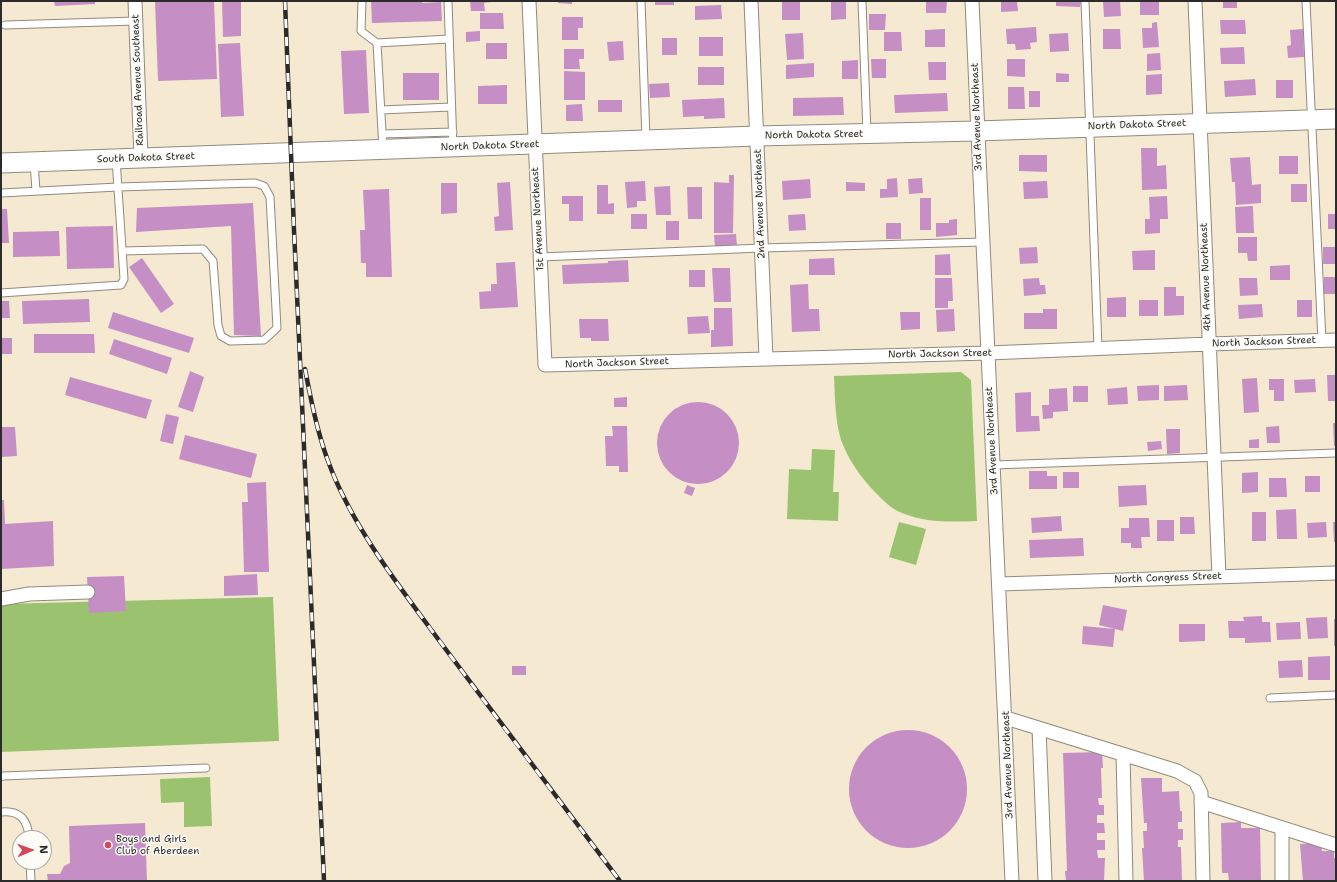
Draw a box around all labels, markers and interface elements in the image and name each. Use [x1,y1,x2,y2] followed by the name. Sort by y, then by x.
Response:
[130,14,146,146] street label: Railroad Avenue Southeast
[969,63,985,171] street label: 3rd Avenue Northeast
[1087,117,1187,133] street label: North Dakota Street
[765,128,863,142] street label: North Dakota Street
[440,138,540,154] street label: North Dakota Street
[752,149,768,259] street label: 2nd Avenue Northeast
[97,150,195,166] street label: South Dakota Street
[529,167,547,271] street label: 1st Avenue Northeast
[1198,223,1214,331] street label: 4th Avenue Northeast
[1212,334,1316,350] street label: North Jackson Street
[888,347,992,361] street label: North Jackson Street
[565,355,669,371] street label: North Jackson Street
[983,386,1001,496] street label: 3rd Avenue Northeast
[1114,570,1222,586] street label: North Congress Street
[1000,711,1016,819] street label: 3rd Avenue Northeast
[12,830,52,870] north arrow
[116,833,199,856] place label: Boys and Girls Club of Aberdeen
[103,840,113,850] marker: Boys and Girls Club of Aberdeen
[36,845,51,854] text: N

